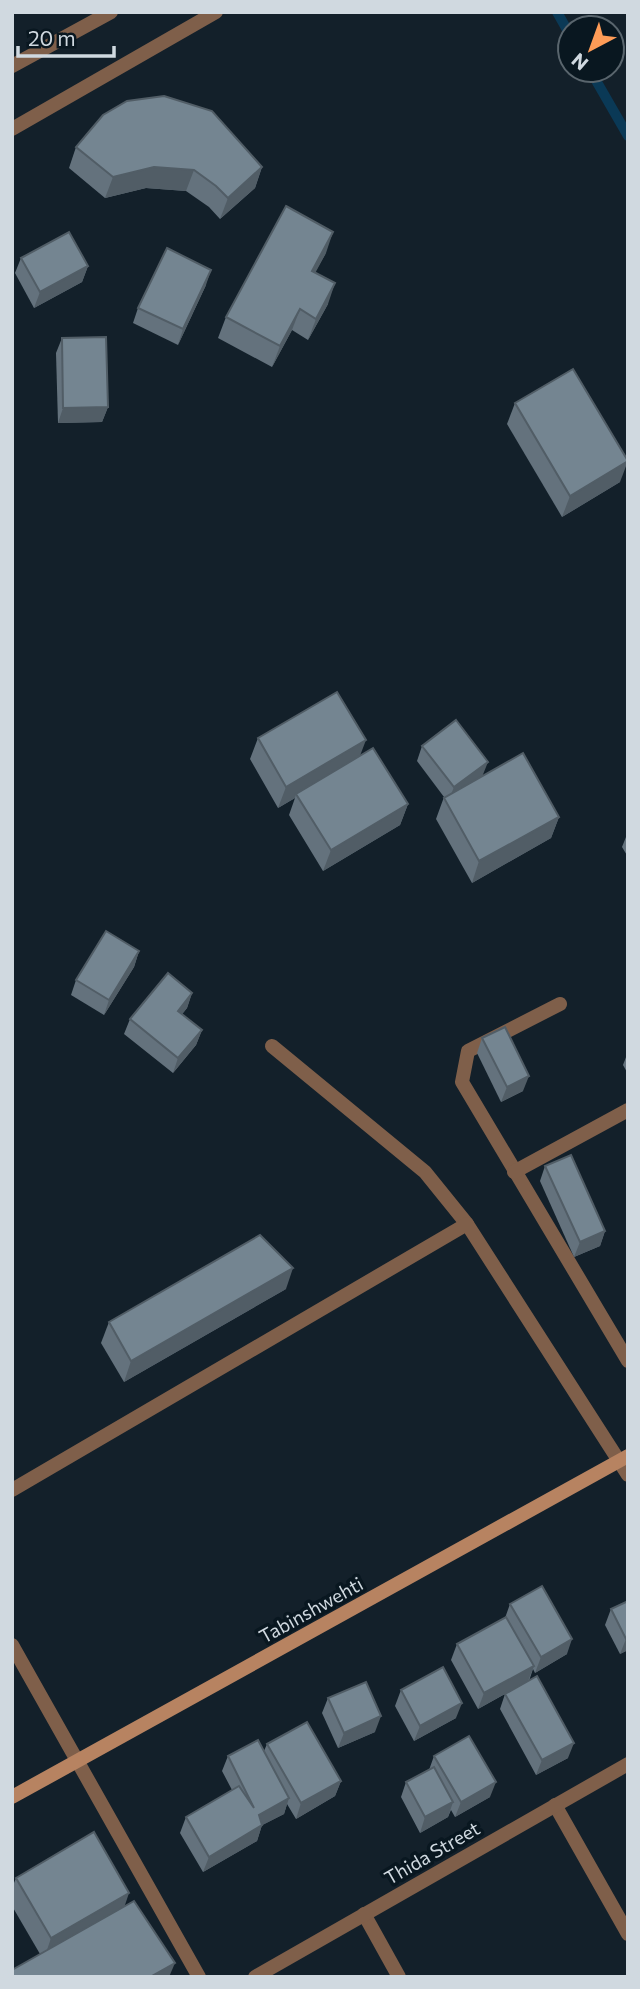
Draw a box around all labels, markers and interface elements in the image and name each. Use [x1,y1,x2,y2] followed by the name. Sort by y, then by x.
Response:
[18,14,114,58] scale bar
[556,14,626,84] north arrow
[28,25,76,50] text: 20 m
[567,49,592,76] text: N
[255,1572,367,1648] street label: Tabinshwehti
[380,1816,484,1889] street label: Thida Street

